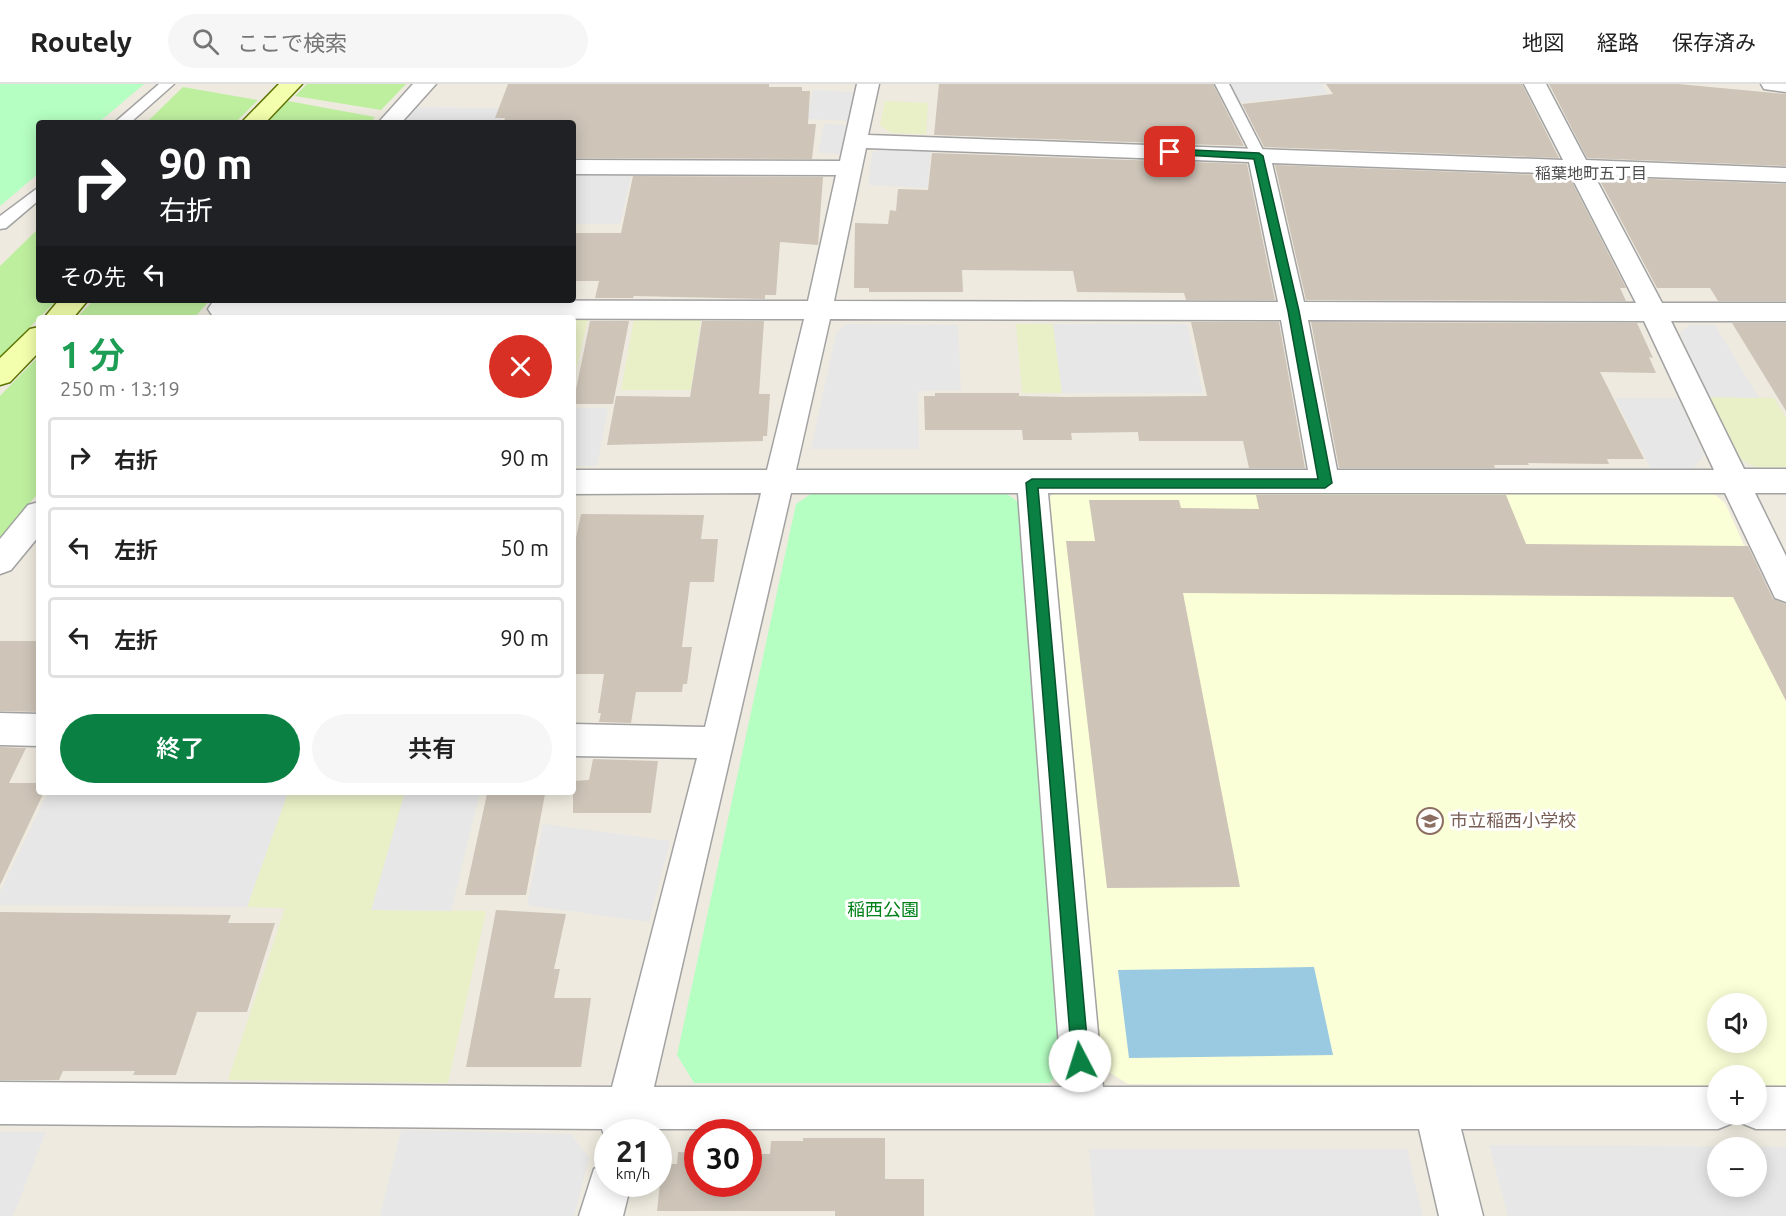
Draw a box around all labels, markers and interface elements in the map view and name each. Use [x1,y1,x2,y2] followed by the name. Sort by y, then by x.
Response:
[168,14,588,68] search box
[189,25,222,58] icon: search
[30,26,132,57] text: Routely
[237,30,347,55] text: ここで検索
[1522,30,1564,54] text: 地図
[1597,30,1639,54] text: 経路
[1672,30,1756,54] text: 保存済み
[1144,126,1195,177] pin
[1153,135,1186,168] icon: arrive
[159,140,253,187] text: 90 m
[60,144,138,222] icon: right
[1535,164,1647,182] district label: 稲葉地町五丁目
[159,195,213,225] text: 右折
[138,258,171,291] icon: left
[60,264,126,289] text: その先
[60,334,125,375] text: 1 分
[489,335,552,398] button: close
[60,377,180,400] text: 250 m · 13:19
[63,441,96,474] icon: right
[500,445,549,470] text: 90 m
[114,447,158,472] text: 右折
[63,531,96,564] icon: left
[500,535,549,560] text: 50 m
[114,537,158,562] text: 左折
[63,621,96,654] icon: left
[500,625,549,650] text: 90 m
[114,627,158,652] text: 左折
[60,714,300,783] button: 終了
[312,714,552,783] button: 共有
[1415,806,1445,836] school or university icon: 市立稲西小学校
[1450,810,1576,830] place label: 市立稲西小学校
[847,899,919,919] park label: 稲西公園
[1707,993,1767,1197] map controls
[1707,993,1767,1053] button: sound
[1048,1029,1112,1093] position arrow
[1707,1065,1767,1125] button: +
[684,1119,762,1197] speed limit sign: 30
[616,1134,650,1168] text: 21
[1707,1137,1767,1197] button: −
[616,1165,650,1182] text: km/h

